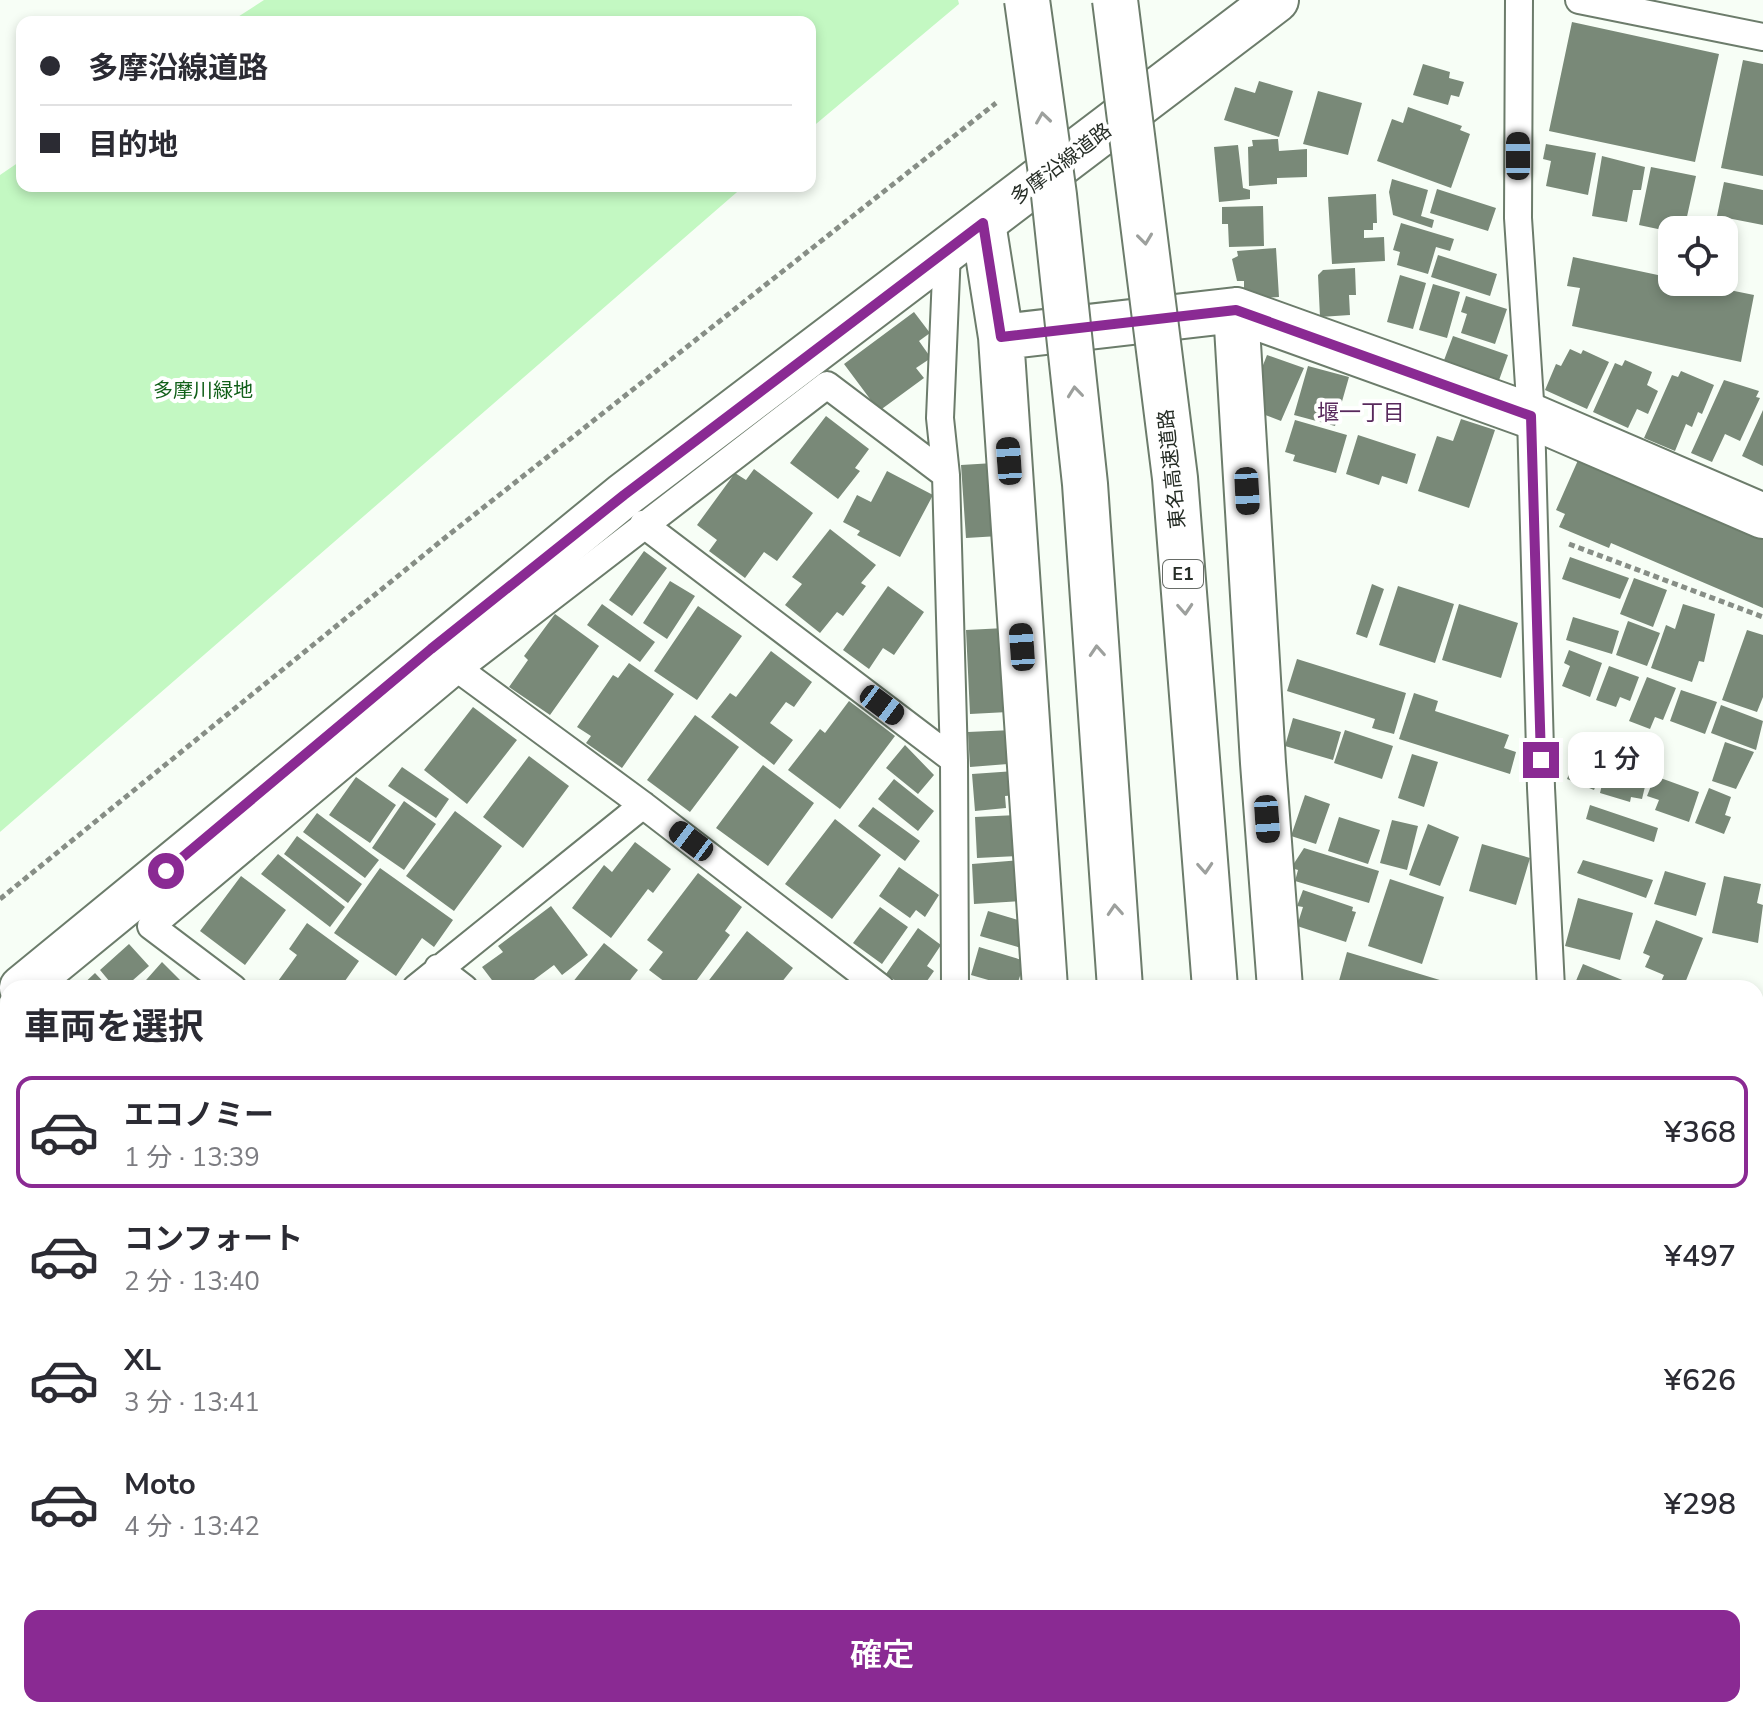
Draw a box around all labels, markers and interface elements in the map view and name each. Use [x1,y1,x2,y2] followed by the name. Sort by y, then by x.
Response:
[88,48,268,89] text: 多摩沿線道路
[1035,111,1052,124] one-way arrow
[1005,117,1117,211] street label: 多摩沿線道路
[88,125,178,166] text: 目的地
[1506,132,1530,180] car
[1658,216,1738,296] map controls
[1658,216,1738,296] button: locate
[1136,232,1153,246] one-way arrow
[153,377,253,404] park label: 多摩川緑地
[1066,385,1083,398] one-way arrow
[1317,398,1405,428] district label: 堰一丁目
[1152,408,1192,530] street label: 東名高速道路
[995,436,1023,486] car
[1234,466,1260,516] car
[1163,560,1203,588] road number: E1
[1176,603,1193,616] one-way arrow
[1008,622,1036,672] car
[1089,644,1106,657] one-way arrow
[856,681,908,729] car
[1569,732,1665,788] callout: 1 分
[1523,742,1559,778] route end
[1592,742,1640,777] text: 1 分
[1253,794,1281,844] car
[665,817,717,865] car
[148,853,184,889] route start
[1197,862,1214,875] one-way arrow
[1107,903,1124,916] one-way arrow
[24,1003,204,1052] text: 車両を選択
[124,1095,274,1136] text: エコノミー
[28,1096,100,1168] icon: car
[1664,1112,1736,1153] text: ¥368
[124,1140,260,1175] text: 1 分 · 13:39
[124,1219,303,1260] text: コンフォート
[28,1220,100,1292] icon: car
[1664,1236,1736,1277] text: ¥497
[124,1264,260,1299] text: 2 分 · 13:40
[124,1340,161,1381] text: XL
[28,1344,100,1416] icon: car
[1664,1360,1736,1401] text: ¥626
[124,1385,260,1420] text: 3 分 · 13:41
[124,1464,196,1505] text: Moto
[28,1468,100,1540] icon: car
[1664,1484,1736,1525] text: ¥298
[124,1509,260,1544] text: 4 分 · 13:42
[24,1610,1740,1702] button: 確定

